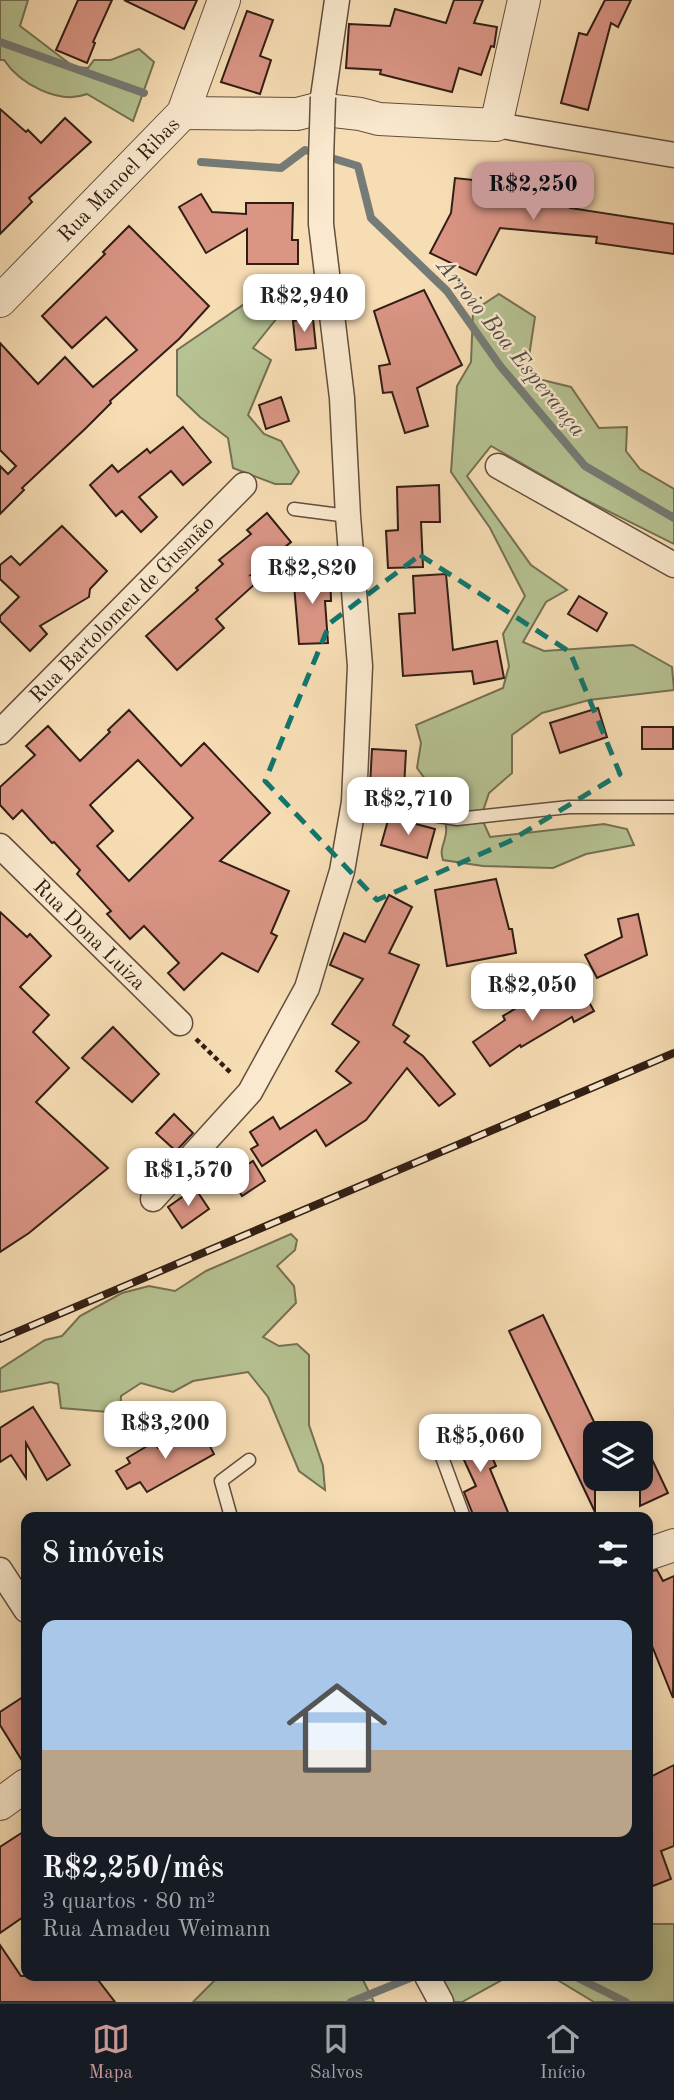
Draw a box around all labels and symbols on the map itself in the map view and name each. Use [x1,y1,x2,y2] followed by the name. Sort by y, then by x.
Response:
[55,114,185,246] street label: Rua Manoel Ribas
[468,162,598,222] pin: R$2,250
[430,253,590,442] water label: Arroio Boa Esperança
[239,274,369,334] pin: R$2,940
[26,513,219,707] street label: Rua Bartolomeu de Gusmão
[247,546,377,606] pin: R$2,820
[343,778,473,837] pin: R$2,710
[29,876,149,995] street label: Rua Dona Luiza
[467,964,597,1023] pin: R$2,050
[123,1148,253,1208] pin: R$1,570
[100,1402,230,1461] pin: R$3,200
[415,1414,545,1474] pin: R$5,060

